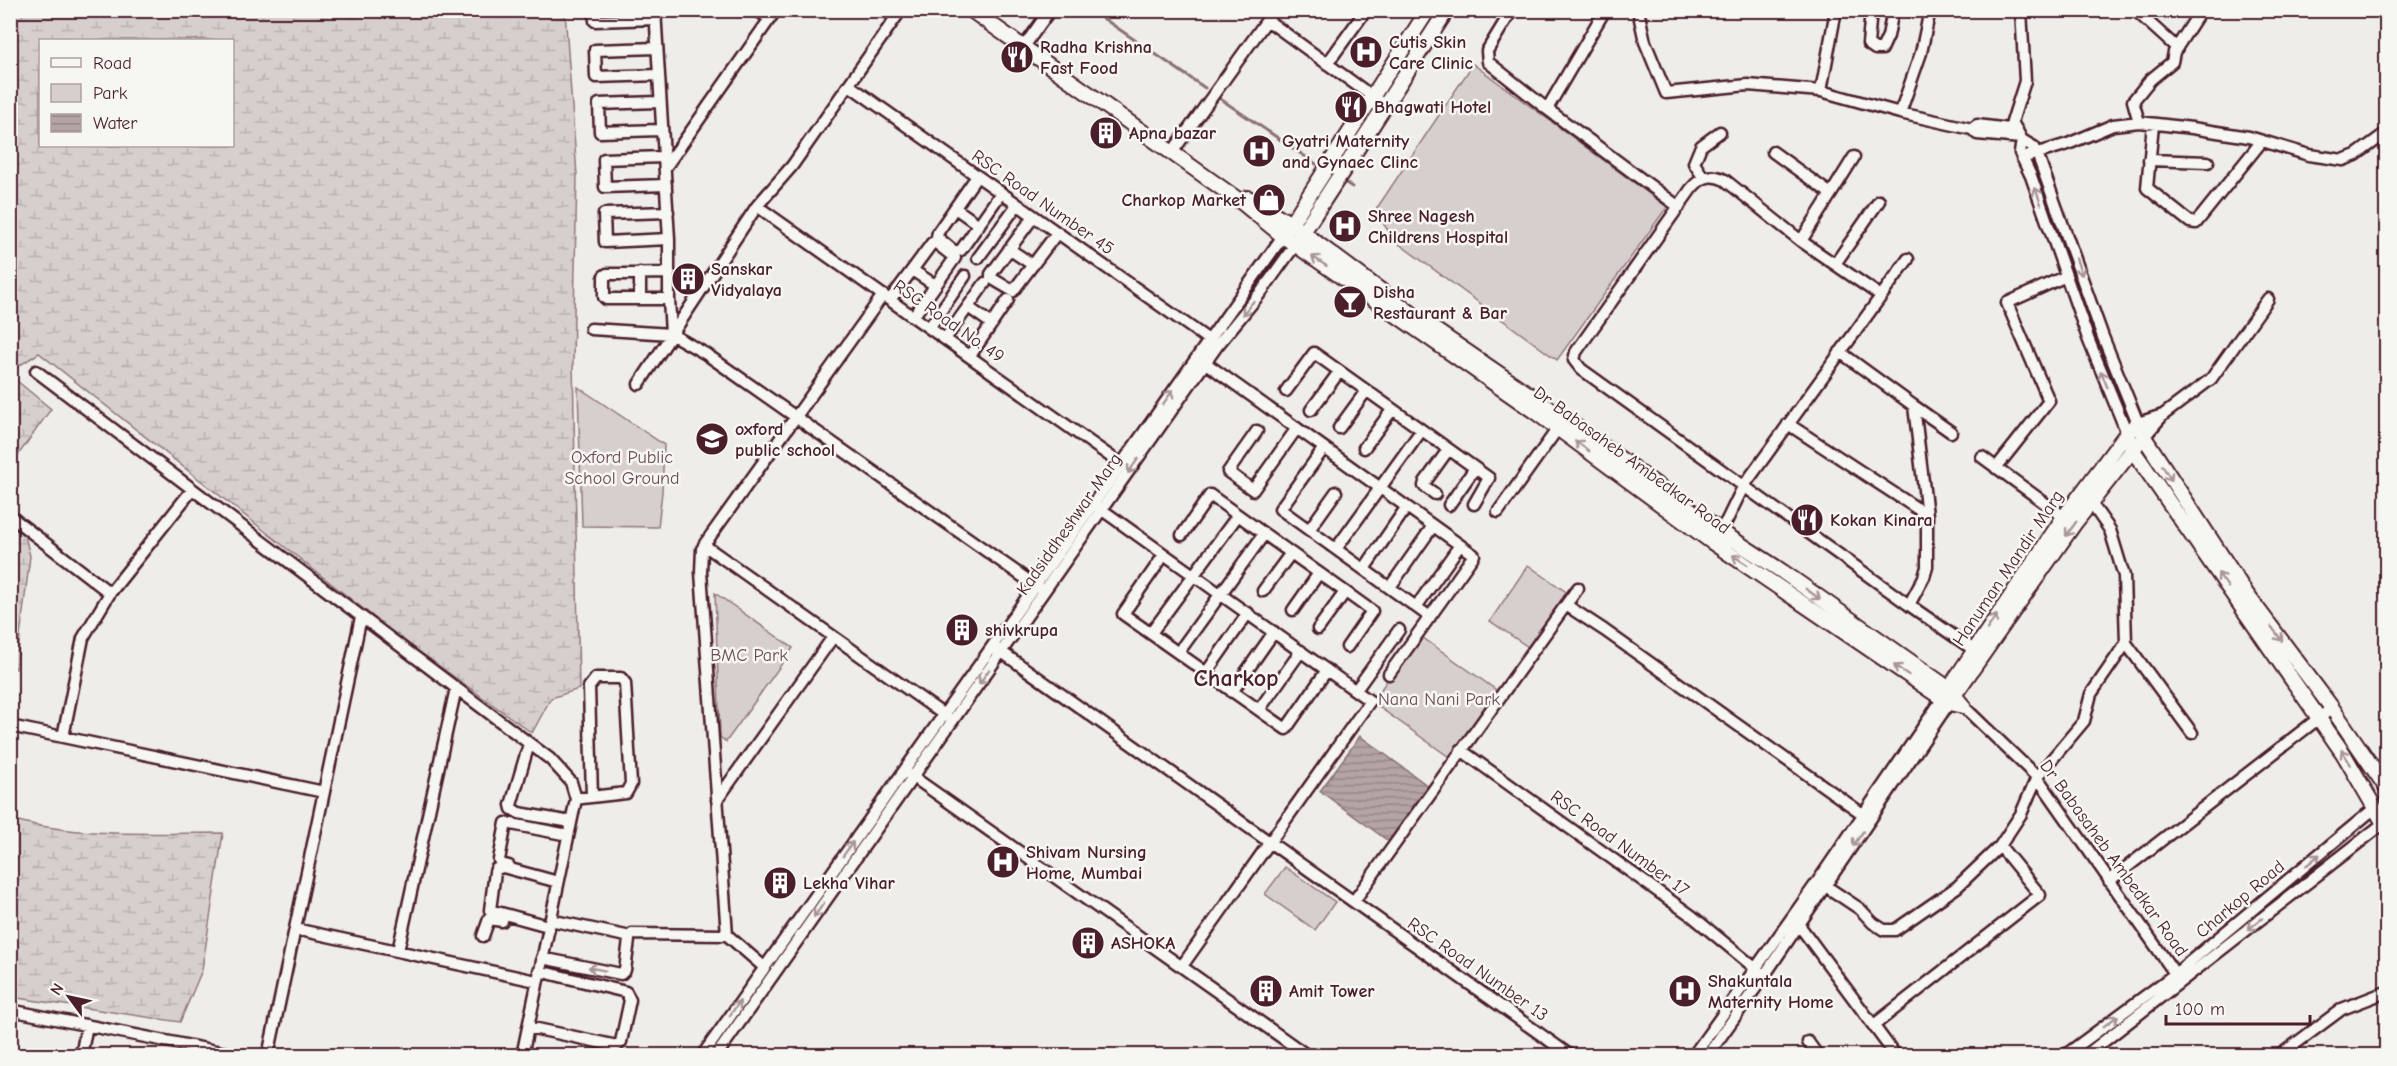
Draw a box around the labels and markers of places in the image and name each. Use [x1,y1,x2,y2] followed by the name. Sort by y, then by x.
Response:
[1389,32,1474,74] place label: Cutis Skin Care Clinic
[1348,34,1384,70] hospital icon: Cutis Skin Care Clinic
[1040,37,1152,79] place label: Radha Krishna Fast Food
[999,39,1035,75] restaurant icon: Radha Krishna Fast Food
[1333,89,1369,125] restaurant icon: Bhagwati Hotel
[1374,97,1491,118] place label: Bhagwati Hotel
[1088,115,1124,151] building icon: Apna bazar
[1129,123,1217,144] place label: Apna bazar
[1282,131,1419,173] place label: Gyatri Maternity and Gynaec Clinc
[1241,133,1277,169] hospital icon: Gyatri Maternity and Gynaec Clinc
[1251,182,1287,218] shop icon: Charkop Market
[1122,190,1247,211] place label: Charkop Market
[1368,206,1508,248] place label: Shree Nagesh Childrens Hospital
[1327,208,1363,244] hospital icon: Shree Nagesh Childrens Hospital
[711,259,782,301] place label: Sanskar Vidyalaya
[670,261,706,297] building icon: Sanskar Vidyalaya
[1373,282,1508,324] place label: Disha Restaurant & Bar
[1332,284,1368,320] bar icon: Disha Restaurant & Bar
[735,419,835,461] place label: oxford public school
[694,421,730,457] school or university icon: oxford public school
[1789,502,1825,538] restaurant icon: Kokan Kinara
[1830,510,1933,531] place label: Kokan Kinara
[944,612,980,648] building icon: shivkrupa
[985,620,1058,641] place label: shivkrupa
[1026,842,1147,884] place label: Shivam Nursing Home, Mumbai
[985,844,1021,880] hospital icon: Shivam Nursing Home, Mumbai
[762,865,798,901] building icon: Lekha Vihar
[803,873,896,894] place label: Lekha Vihar
[1070,925,1106,961] building icon: ASHOKA
[1111,933,1175,954] place label: ASHOKA
[1708,971,1833,1013] place label: Shakuntala Maternity Home
[1248,973,1284,1009] building icon: Amit Tower
[1667,973,1703,1009] hospital icon: Shakuntala Maternity Home
[1289,981,1375,1002] place label: Amit Tower

